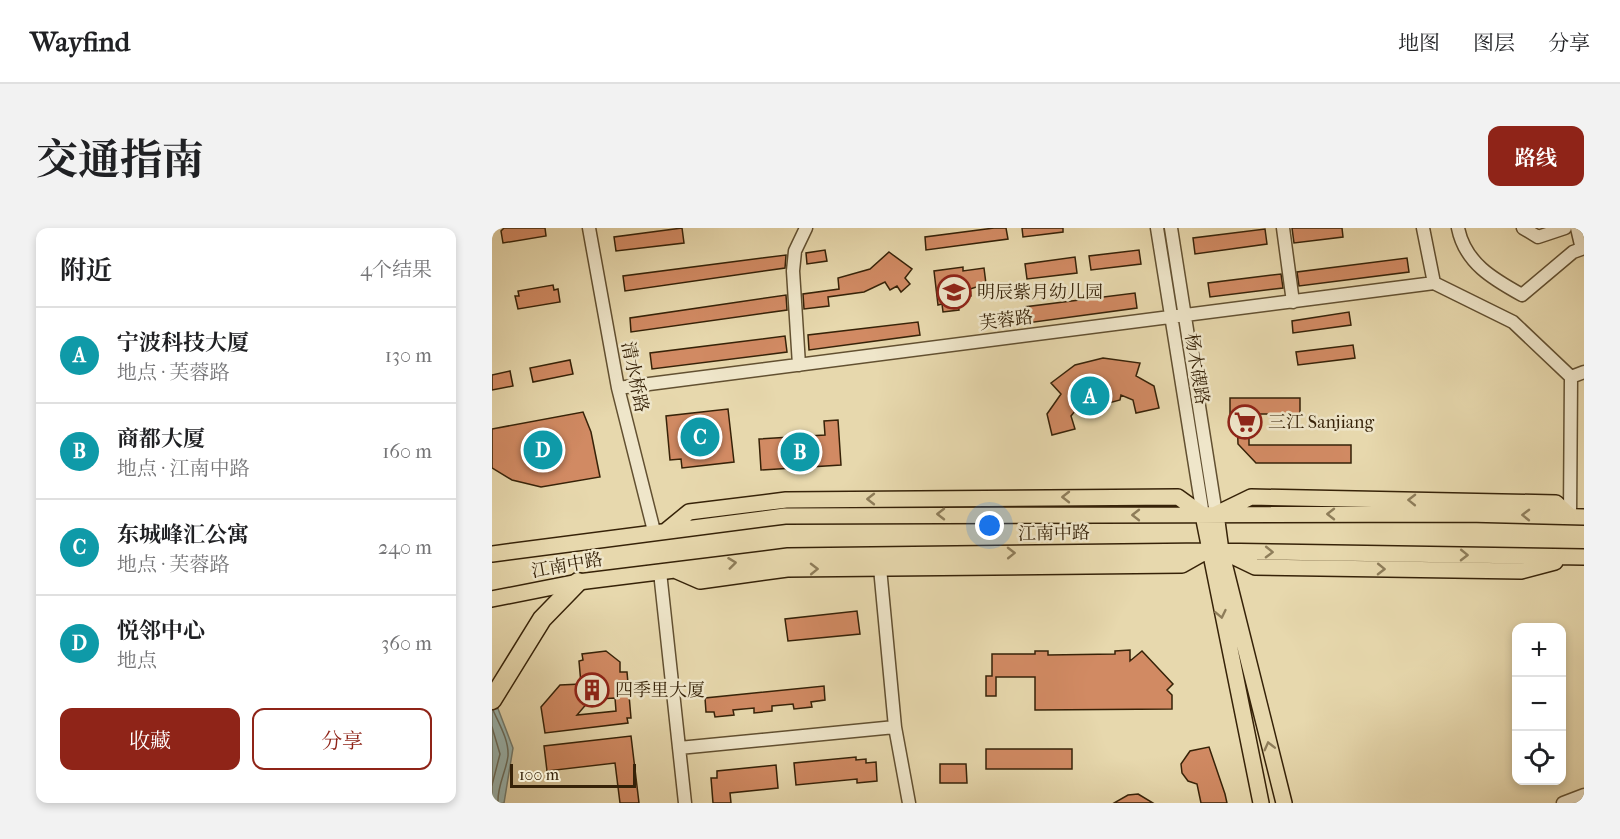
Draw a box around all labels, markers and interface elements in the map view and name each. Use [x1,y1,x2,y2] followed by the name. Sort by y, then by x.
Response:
[30,25,130,58] text: Wayfind
[1398,31,1440,55] text: 地图
[1473,31,1515,55] text: 图层
[1548,31,1590,55] text: 分享
[1488,126,1584,186] button: 路线
[36,136,204,185] text: 交通指南
[60,255,112,286] text: 附近
[360,258,432,281] text: 4个结果
[936,274,972,310] school or university icon: 明辰紫月幼儿园
[977,282,1103,303] place label: 明辰紫月幼儿园
[978,307,1034,334] street label: 芙蓉路
[117,330,249,356] text: 宁波科技大厦
[1181,332,1213,406] street label: 杨木碶路
[617,340,652,415] street label: 清水桥路
[73,344,86,367] text: A
[385,344,432,367] text: 130 m
[117,361,230,384] text: 地点 · 芙蓉路
[1070,374,1110,418] pin: A
[1227,404,1263,440] supermarket icon: 三江 Sanjiang
[1268,412,1375,433] place label: 三江 Sanjiang
[680,414,720,460] pin: C
[117,426,205,452] text: 商都大厦
[524,428,562,472] pin: D
[780,430,820,474] pin: B
[73,440,86,463] text: B
[382,440,432,463] text: 160 m
[117,457,250,480] text: 地点 · 江南中路
[1062,491,1071,503] one-way arrow
[867,493,876,505] one-way arrow
[1408,494,1417,506] one-way arrow
[936,508,945,521] one-way arrow
[1326,508,1335,520] one-way arrow
[1131,509,1140,521] one-way arrow
[1521,509,1530,522] one-way arrow
[975,511,1004,540] your location
[117,522,249,548] text: 东城峰汇公寓
[1018,522,1090,545] street label: 江南中路
[73,536,86,559] text: C
[378,536,432,559] text: 240 m
[1264,545,1273,558] one-way arrow
[1006,547,1015,559] one-way arrow
[530,549,604,582] street label: 江南中路
[1459,549,1468,561] one-way arrow
[117,553,230,576] text: 地点 · 芙蓉路
[727,557,737,570] one-way arrow
[809,562,818,575] one-way arrow
[1376,563,1385,575] one-way arrow
[1214,609,1227,619] one-way arrow
[117,618,205,644] text: 悦邻中心
[1512,623,1566,785] map controls
[1512,623,1566,677] button: +
[72,632,87,655] text: D
[381,632,432,655] text: 360 m
[117,649,157,672] text: 地点
[574,672,610,708] building icon: 四季里大厦
[1512,677,1566,731] button: −
[615,680,705,701] place label: 四季里大厦
[60,708,240,770] button: 收藏
[252,708,432,770] button: 分享
[1512,731,1566,785] button: locate
[1264,741,1277,751] one-way arrow
[510,761,636,788] scale bar
[519,765,559,784] text: 100 m

